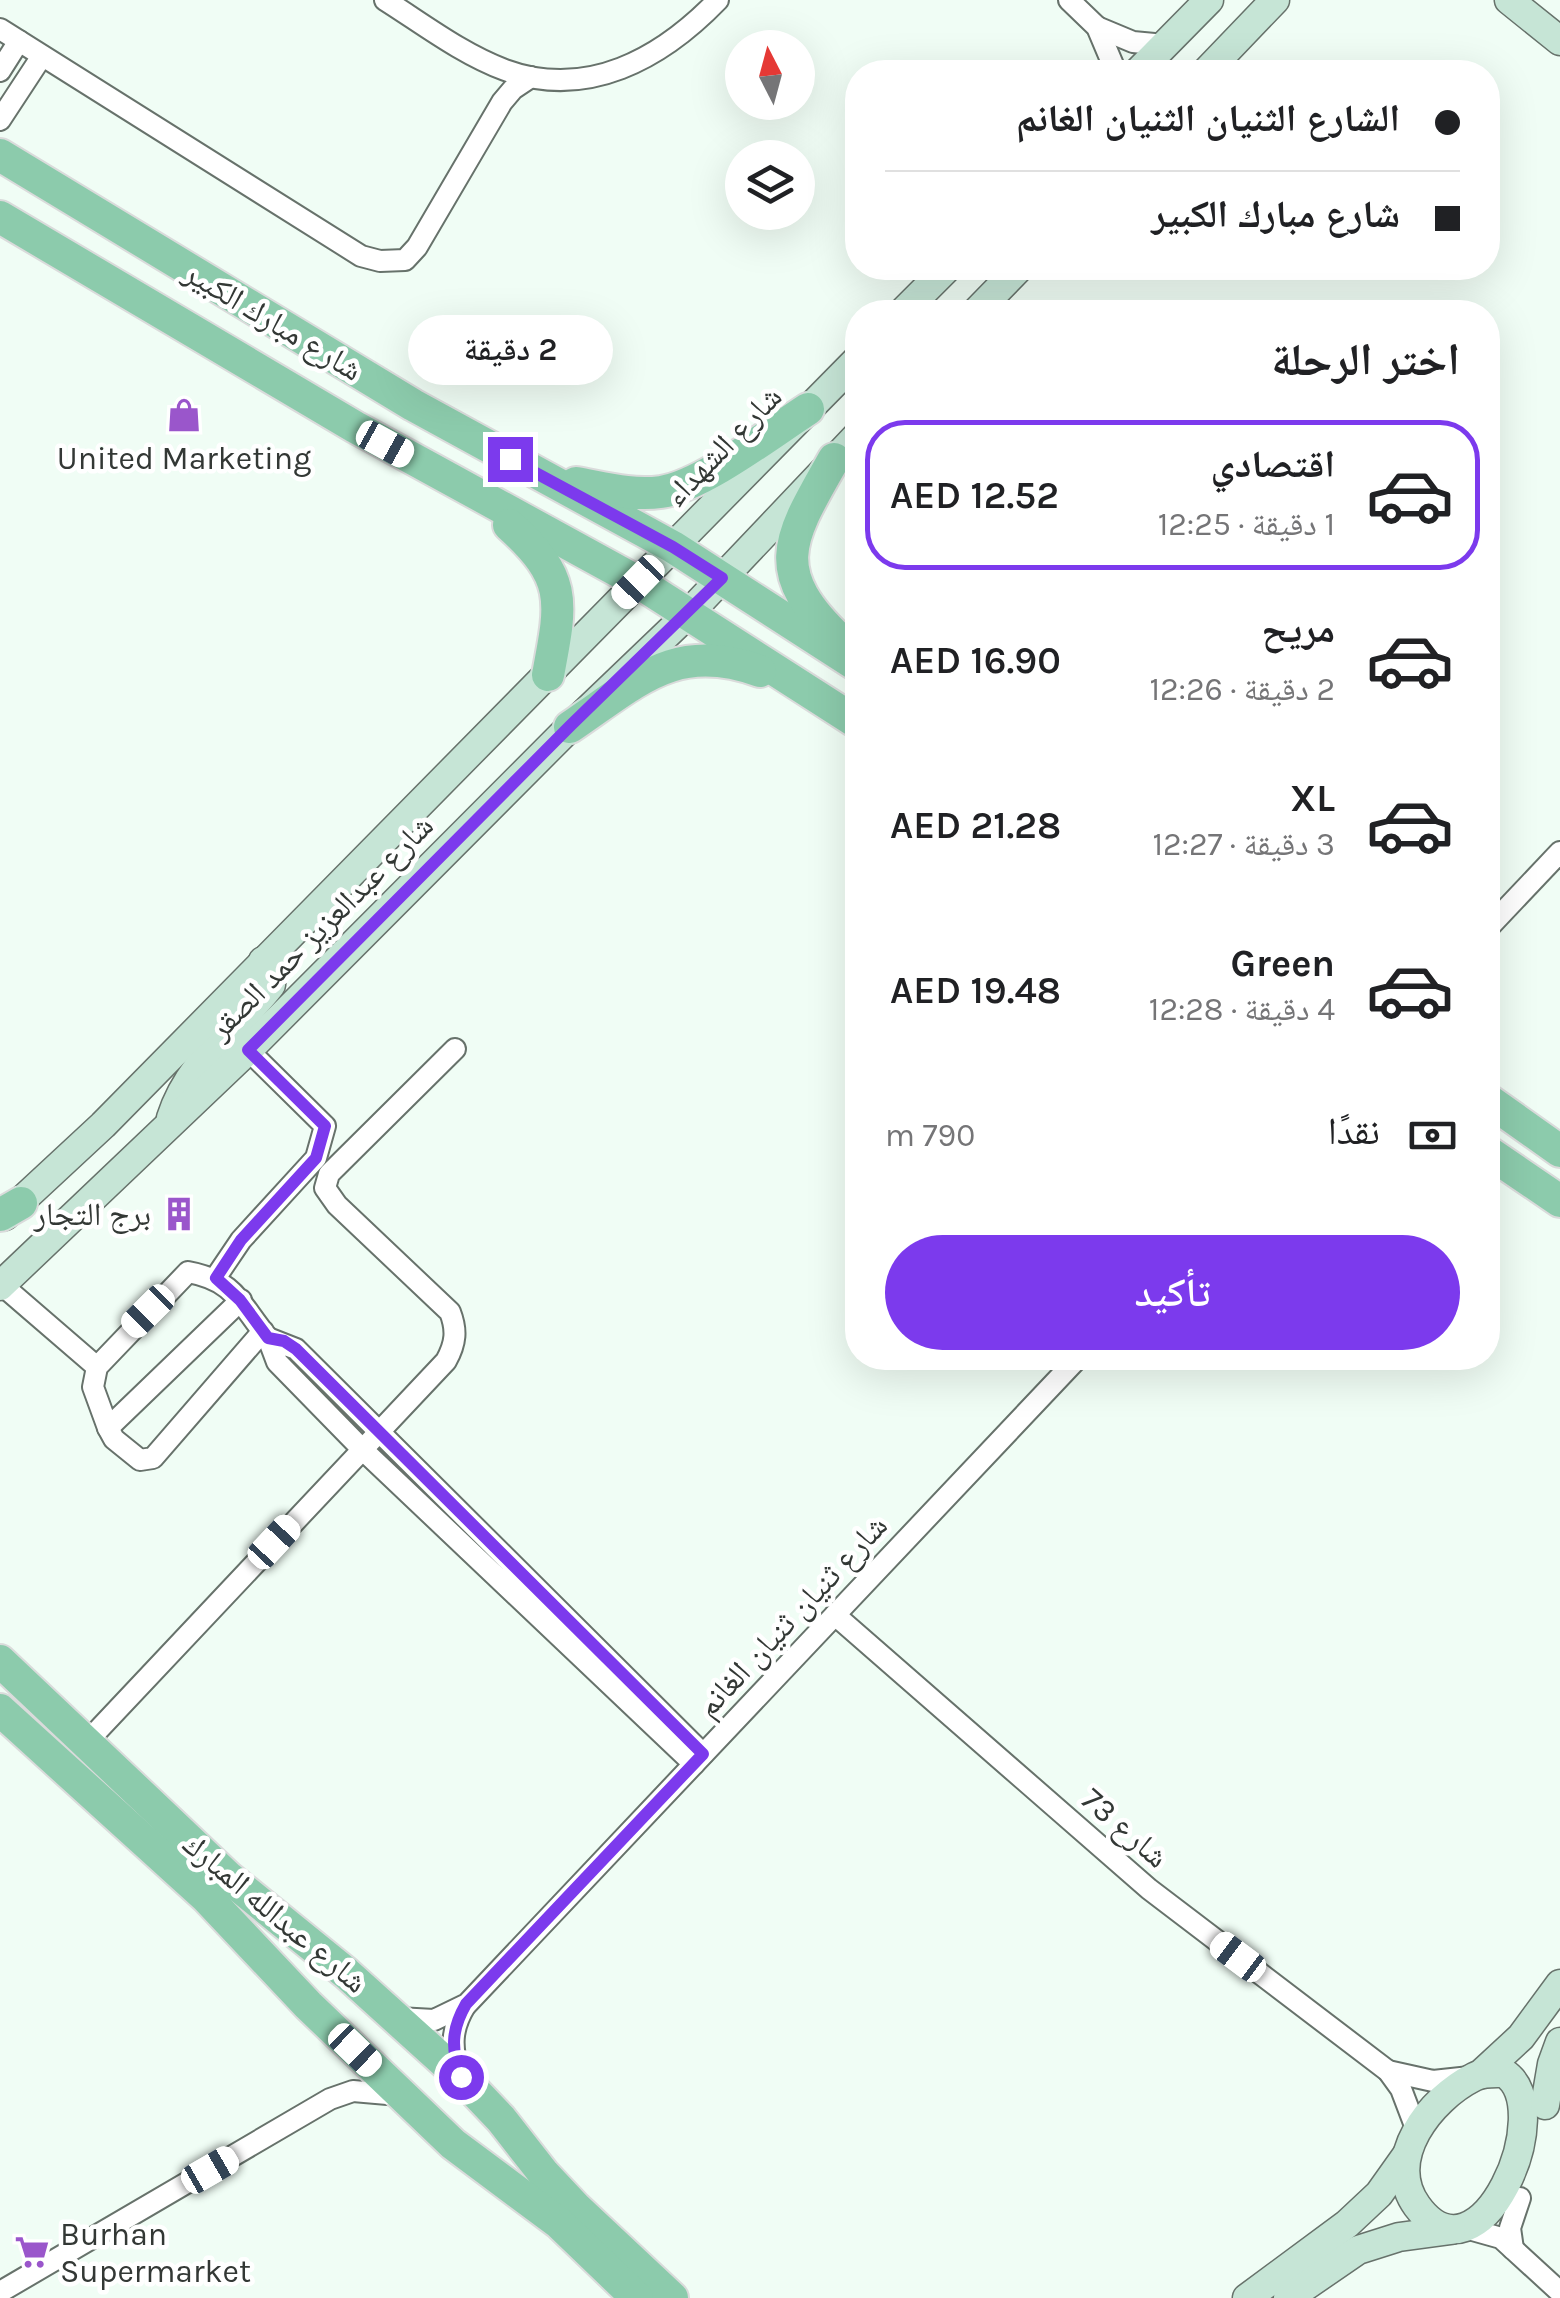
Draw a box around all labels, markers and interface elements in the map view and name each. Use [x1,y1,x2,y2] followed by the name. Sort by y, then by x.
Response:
[725,30,815,120] north arrow
[725,30,815,230] map controls
[1016,96,1400,141] text: الشارع الثنيان الثنيان الغانم
[725,140,815,230] button: layers
[1152,192,1400,237] text: شارع مبارك الكبير
[176,253,369,390] street label: شارع مبارك الكبير
[408,314,612,384] callout: 2 دقيقة
[464,331,557,368] text: 2 دقيقة
[1271,334,1460,386] text: اختر الرحلة
[657,378,790,515] street label: شارع الشهداء
[165,396,203,434] shop icon: United Marketing
[351,416,419,472] car
[488,437,533,482] route end
[57,440,311,477] place label: United Marketing
[1211,442,1335,487] text: اقتصادي
[1365,450,1455,540] icon: car
[890,473,1059,518] text: AED 12.52
[1158,506,1335,543] text: 1 دقيقة · 12:25
[606,550,670,614] car
[1261,607,1335,652] text: مريح
[1365,615,1455,705] icon: car
[890,638,1061,683] text: AED 16.90
[1150,671,1335,708] text: 2 دقيقة · 12:26
[1290,776,1335,821] text: XL
[1365,780,1455,870] icon: car
[890,803,1061,848] text: AED 21.28
[200,807,442,1048] street label: شارع عبدالعزيز حمد الصقر
[1152,826,1335,863] text: 3 دقيقة · 12:27
[1230,941,1335,986] text: Green
[1365,945,1455,1035] icon: car
[890,968,1061,1013] text: AED 19.48
[1149,991,1335,1028] text: 4 دقيقة · 12:28
[1405,1108,1460,1163] icon: cash
[1328,1109,1380,1154] text: نقدًا
[885,1117,975,1154] text: 790 m
[160,1195,198,1233] building icon: برج التجار
[33,1196,151,1234] place label: برج التجار
[885,1235,1460,1350] button: تأكيد
[116,1279,180,1343] car
[689,1507,896,1726] street label: شارع ثنيان ثنيان الغانم
[243,1510,305,1574] car
[1074,1780,1176,1876] street label: شارع 73
[175,1825,374,2001] street label: شارع عبدالله المبارك
[1205,1927,1271,1987] car
[323,2018,387,2082] car
[439,2055,484,2100] route start
[177,2142,243,2198] car
[60,2216,251,2290] place label: Burhan Supermarket
[13,2233,51,2271] supermarket icon: Burhan Supermarket

